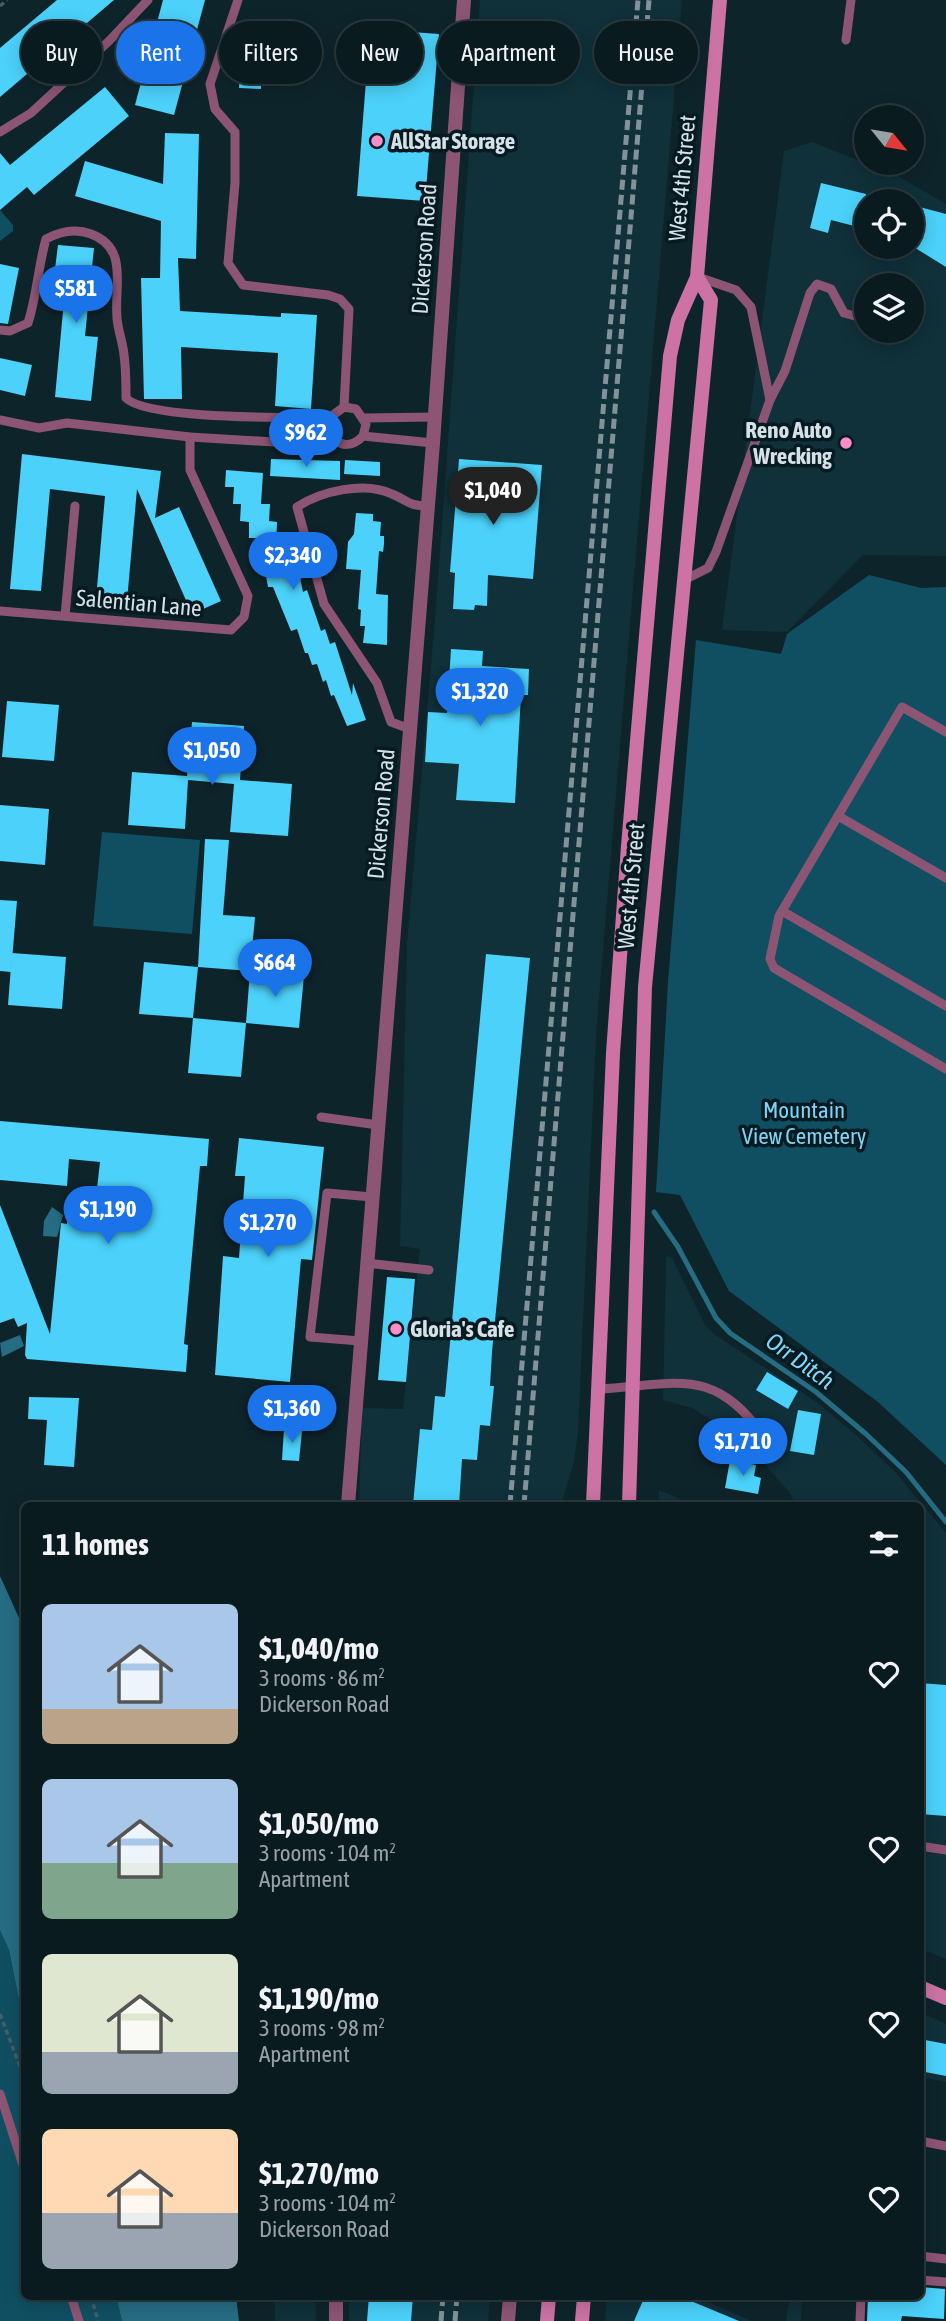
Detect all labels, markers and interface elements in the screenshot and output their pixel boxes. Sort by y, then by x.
chip: Buy [21,21,102,84]
chip: Rent [116,21,205,84]
chip: Filters [219,21,322,84]
chip: New [336,21,423,84]
chip: Apartment [437,21,580,84]
chip: House [594,21,698,84]
north arrow [854,105,924,175]
map controls [854,105,924,343]
street label: West 4th Street [664,114,700,242]
place label: AllStar Storage [390,128,515,154]
marker: AllStar Storage [369,133,385,149]
street label: Dickerson Road [406,183,442,315]
button: locate [854,189,924,259]
pin: $581 [35,266,117,325]
button: layers [854,273,924,343]
text: $581 [55,275,97,301]
pin: $962 [265,410,347,469]
place label: Reno Auto Wrecking [745,417,832,469]
text: $962 [285,419,327,445]
marker: Reno Auto Wrecking [838,435,854,451]
pin: $1,040 [436,468,550,527]
text: $1,040 [465,477,522,503]
pin: $2,340 [236,532,350,592]
text: $2,340 [265,542,322,568]
street label: Salentian Lane [75,585,203,621]
pin: $1,320 [423,668,537,728]
text: $1,320 [452,678,509,704]
pin: $1,050 [155,728,269,787]
text: $1,050 [184,737,241,763]
street label: Dickerson Road [362,748,400,880]
street label: West 4th Street [613,822,649,950]
pin: $664 [234,940,316,999]
text: $664 [254,949,296,975]
park label: Mountain View Cemetery [742,1097,866,1149]
pin: $1,190 [51,1186,165,1246]
text: $1,190 [80,1196,137,1222]
pin: $1,270 [211,1200,325,1259]
text: $1,270 [240,1209,297,1235]
place label: Gloria's Cafe [410,1316,515,1342]
marker: Gloria's Cafe [388,1321,404,1337]
water label: Orr Ditch [761,1327,840,1395]
pin: $1,360 [235,1386,349,1445]
text: $1,360 [264,1395,321,1421]
pin: $1,710 [686,1418,800,1478]
text: $1,710 [715,1428,772,1454]
icon: filters [865,1525,903,1563]
text: 11 homes [42,1527,149,1561]
text: $1,040/mo [259,1631,379,1665]
icon: home [98,1632,182,1716]
icon: heart [865,1655,903,1693]
text: 3 rooms · 86 m² [259,1665,385,1691]
text: Dickerson Road [259,1691,390,1717]
text: $1,050/mo [259,1806,379,1840]
icon: home [98,1807,182,1891]
icon: heart [865,1830,903,1868]
text: 3 rooms · 104 m² [259,1840,396,1866]
text: Apartment [259,1866,350,1892]
text: $1,190/mo [259,1981,379,2015]
icon: home [98,1982,182,2066]
icon: heart [865,2005,903,2043]
text: 3 rooms · 98 m² [259,2015,385,2041]
text: Apartment [259,2041,350,2067]
text: $1,270/mo [259,2156,379,2190]
icon: home [98,2157,182,2241]
icon: heart [865,2180,903,2218]
text: 3 rooms · 104 m² [259,2190,396,2216]
text: Dickerson Road [259,2216,390,2242]

